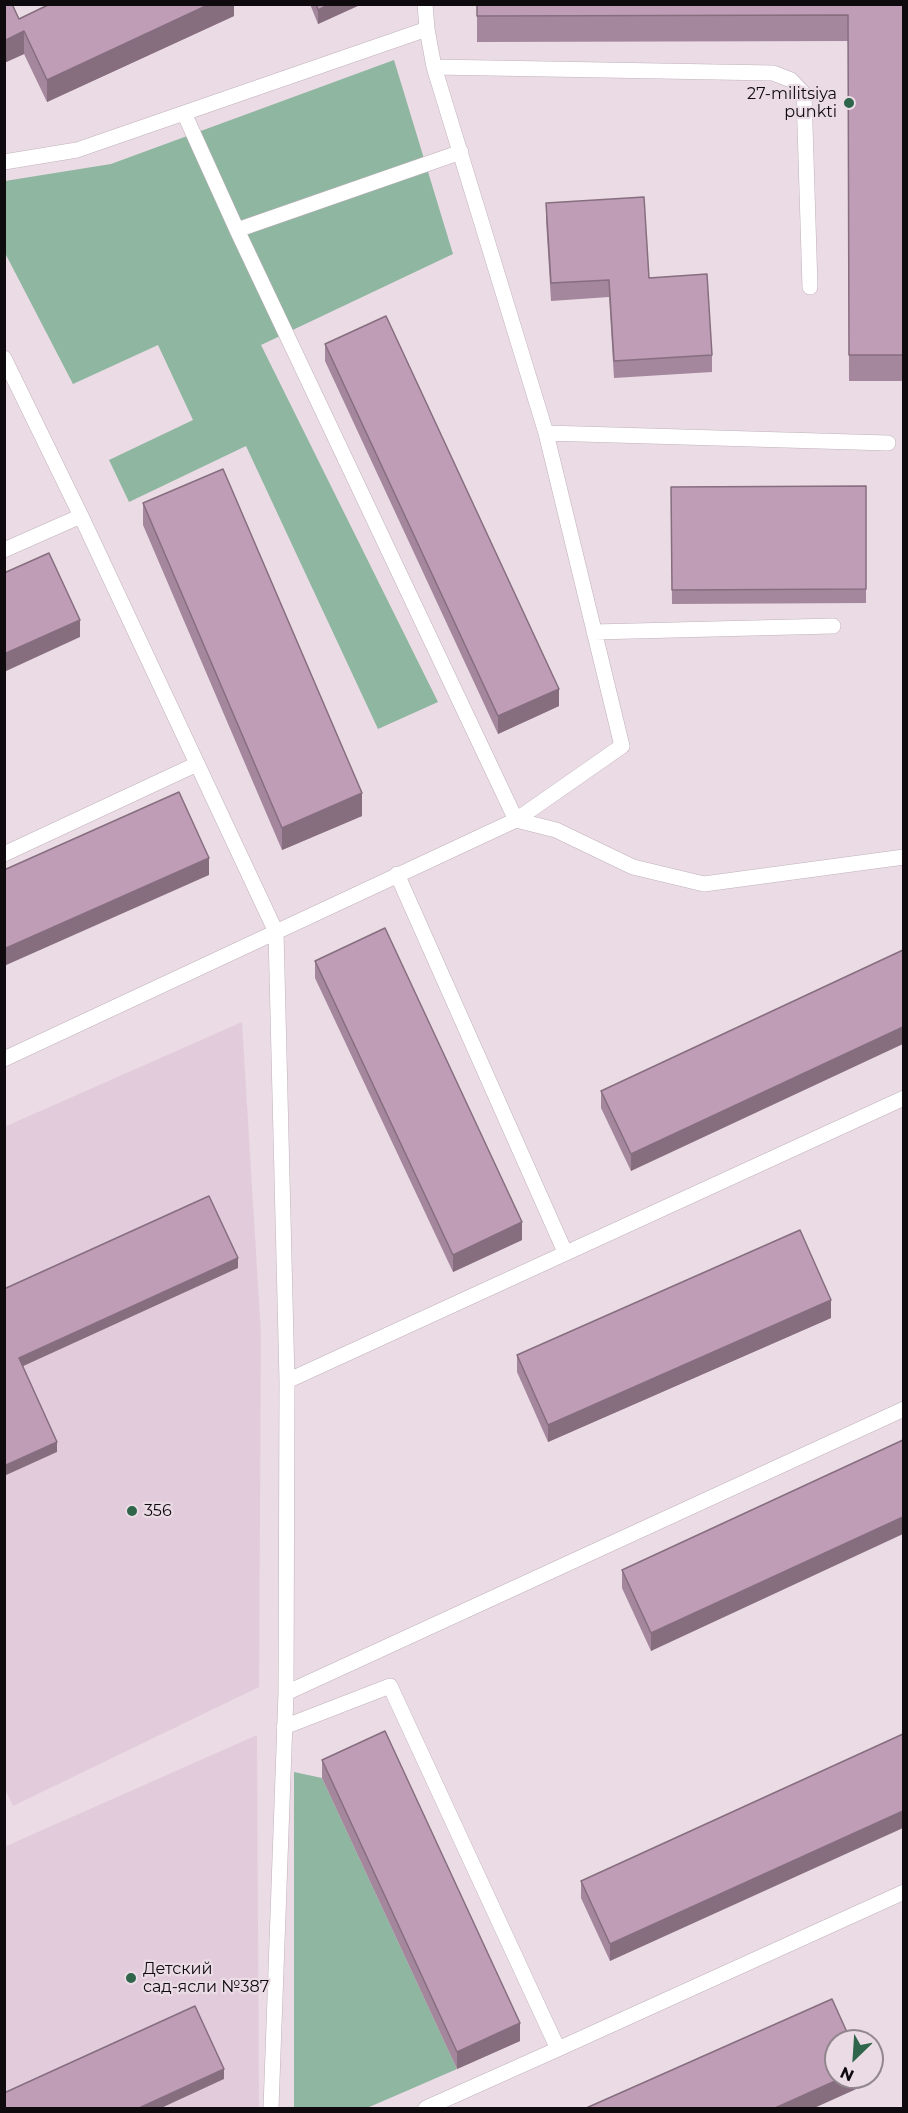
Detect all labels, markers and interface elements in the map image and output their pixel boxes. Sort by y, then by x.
place label: 27-militsiya punkti [747,84,837,122]
marker: 27-militsiya punkti [842,96,856,110]
place label: 356 [144,1501,172,1521]
marker: 356 [125,1504,139,1518]
place label: Детский сад-ясли №387 [143,1959,269,1997]
marker: Детский сад-ясли №387 [124,1971,138,1985]
north arrow [824,2029,884,2089]
text: N [837,2063,857,2085]

